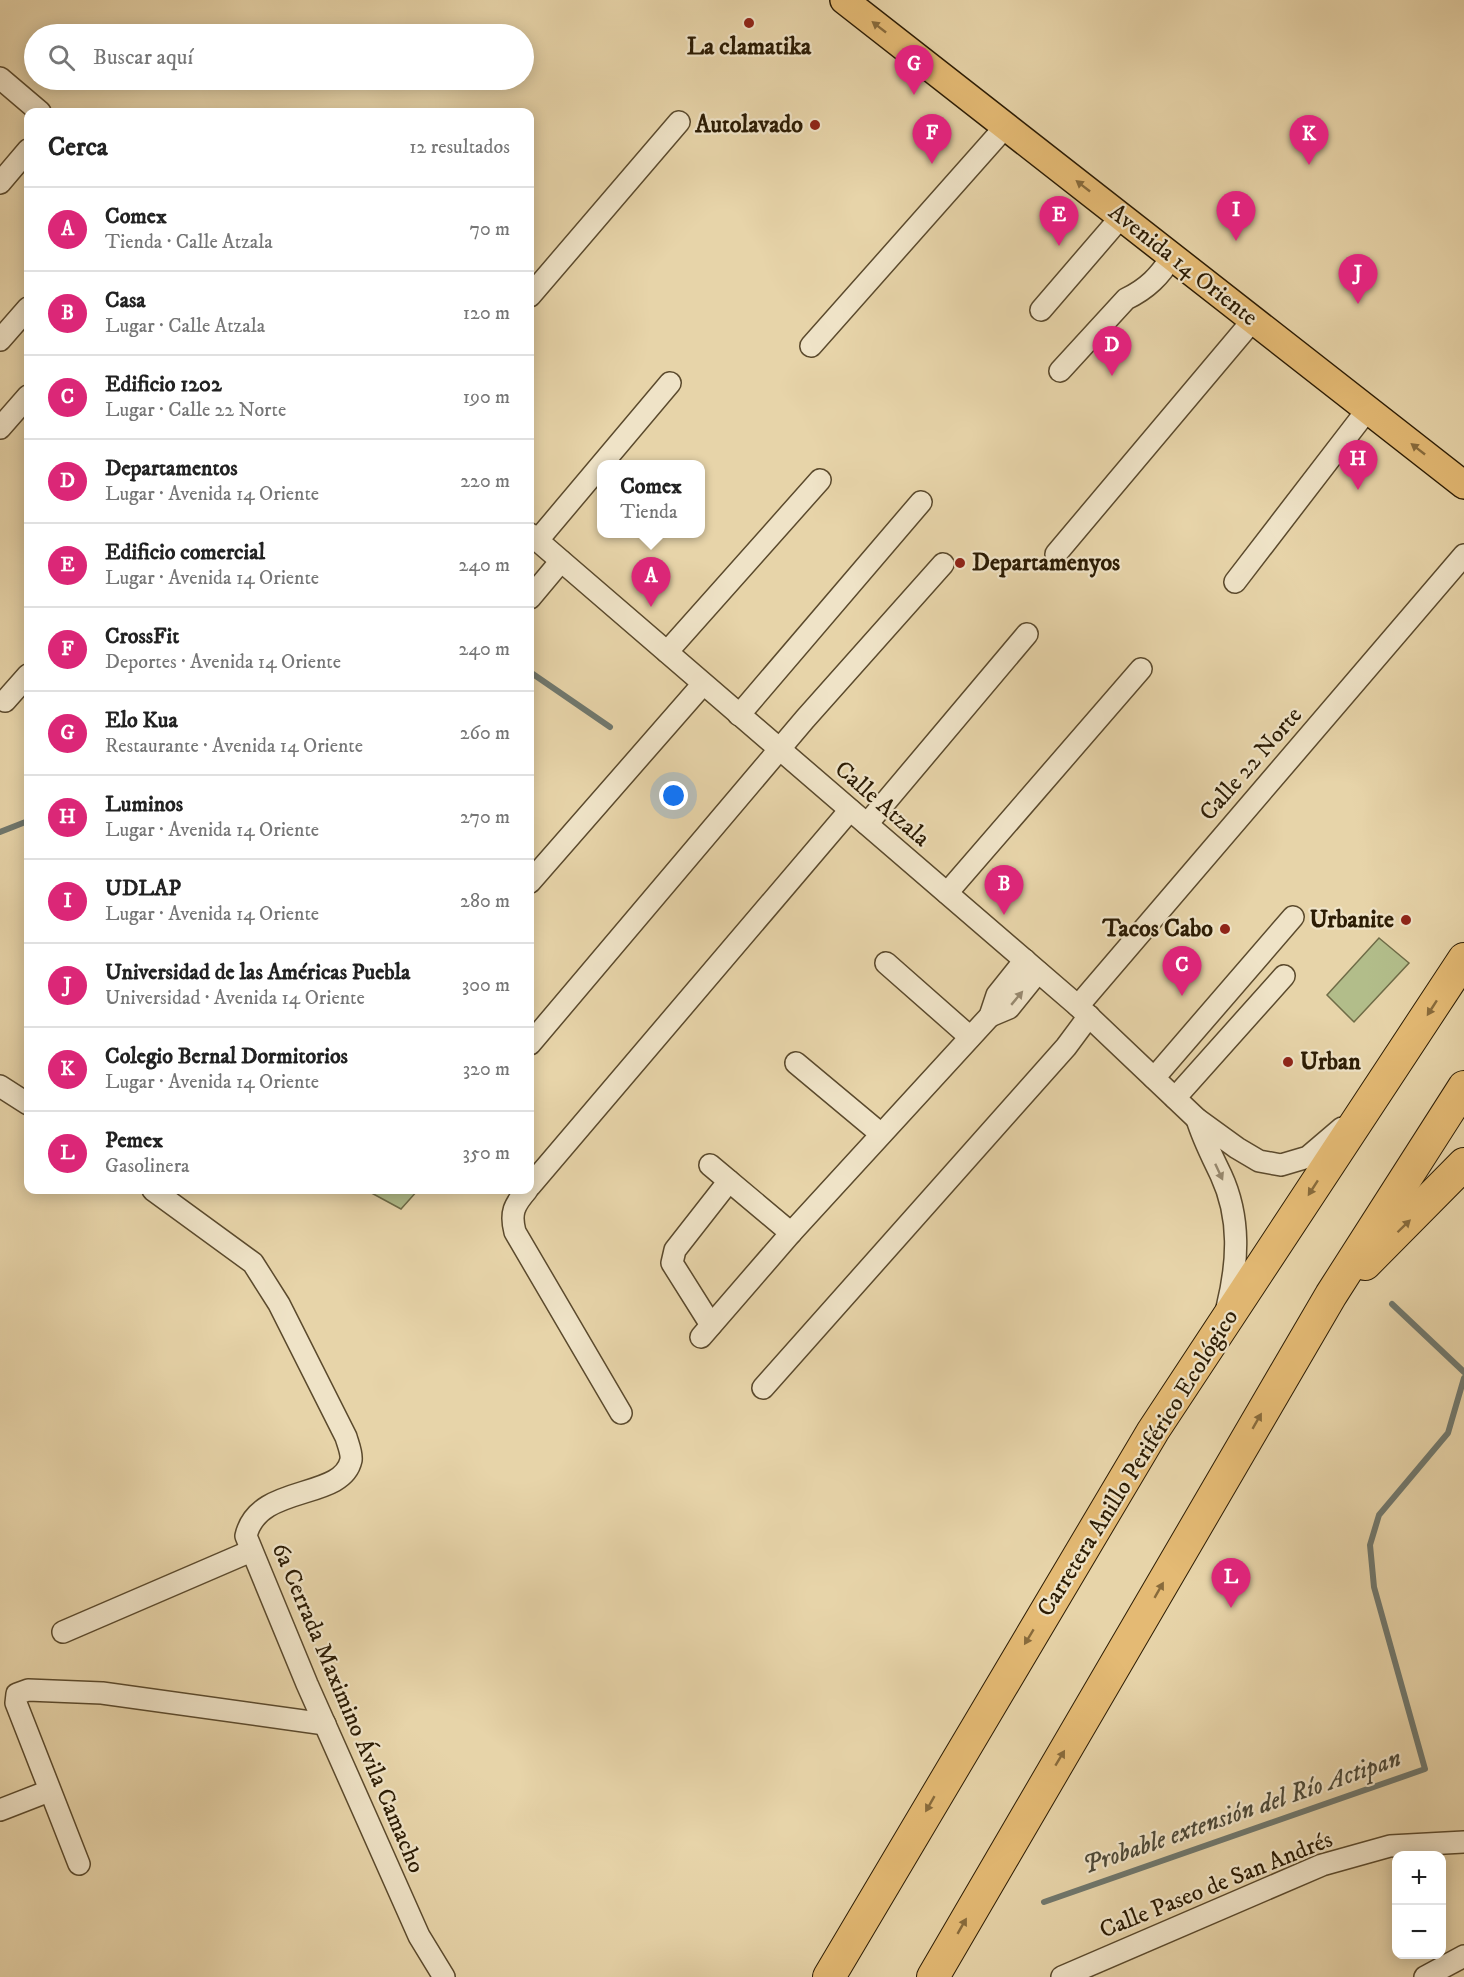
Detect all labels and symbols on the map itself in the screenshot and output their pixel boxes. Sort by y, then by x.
marker: La clamatika [742,16,756,30]
one-way arrow [872,22,887,34]
place label: La clamatika [687,32,812,62]
pin: G [894,46,934,95]
place label: Autolavado [694,110,803,140]
pin: F [912,114,952,164]
pin: K [1290,116,1328,165]
marker: Autolavado [808,118,822,132]
one-way arrow [1075,181,1090,193]
pin: I [1216,192,1256,241]
pin: E [1040,196,1078,246]
street label: Avenida 14 Oriente [1102,197,1264,333]
pin: J [1338,254,1378,304]
pin: D [1092,326,1132,376]
pin: H [1338,440,1378,490]
one-way arrow [1410,442,1426,455]
place label: Departamenyos [972,548,1120,578]
marker: Departamenyos [953,556,967,570]
pin: A [632,558,670,607]
street label: Calle 22 Norte [1193,701,1309,827]
street label: Calle Atzala [828,754,936,854]
your location [659,781,688,810]
pin: B [984,866,1024,915]
place label: Urbanite [1309,905,1394,935]
marker: Urbanite [1399,913,1413,927]
place label: Tacos Cabo [1102,914,1213,944]
marker: Tacos Cabo [1218,922,1232,936]
pin: C [1162,946,1202,996]
one-way arrow [1011,990,1024,1006]
one-way arrow [1426,999,1438,1015]
place label: Urban [1300,1047,1361,1077]
marker: Urban [1281,1055,1295,1069]
one-way arrow [1215,1164,1224,1181]
one-way arrow [1308,1180,1319,1196]
one-way arrow [1397,1220,1411,1234]
street label: Carretera Anillo Periférico Ecológico [1031,1304,1245,1622]
one-way arrow [1252,1413,1263,1429]
street label: 6a Cerrada Maximino Ávila Camacho [265,1538,432,1878]
pin: L [1212,1558,1250,1608]
one-way arrow [1154,1582,1165,1598]
one-way arrow [1024,1629,1035,1645]
water label: Probable extensión del Río Actipan [1078,1742,1406,1882]
one-way arrow [1054,1750,1065,1766]
one-way arrow [924,1796,935,1812]
street label: Calle Paseo de San Andrés [1095,1825,1337,1945]
one-way arrow [957,1917,967,1934]

